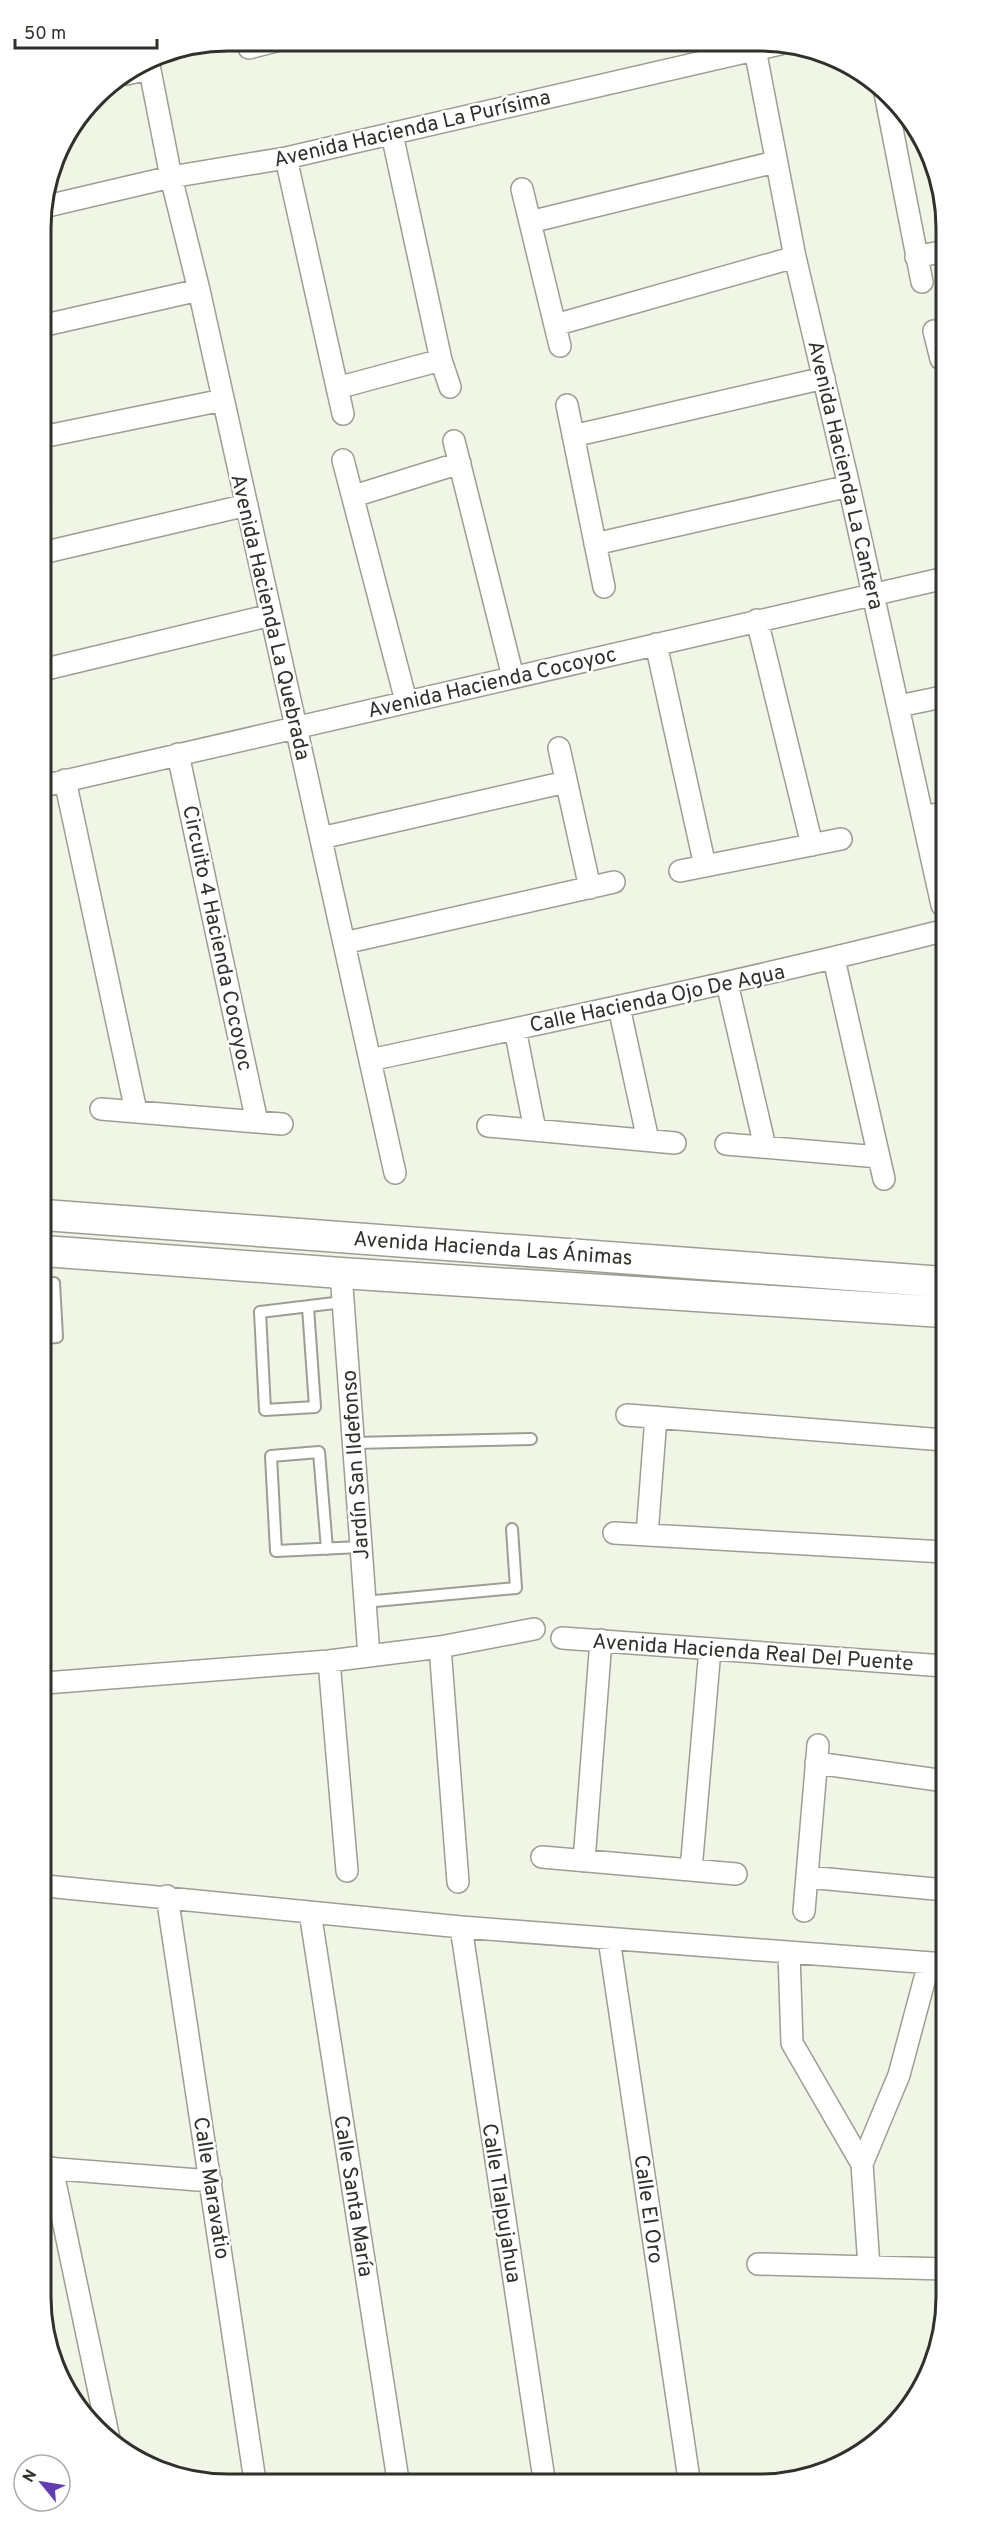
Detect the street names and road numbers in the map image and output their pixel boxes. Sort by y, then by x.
street label: Avenida Hacienda La Purísima [271,84,553,174]
street label: Avenida Hacienda La Cantera [800,338,889,612]
street label: Avenida Hacienda La Quebrada [223,472,316,763]
street label: Avenida Hacienda Cocoyoc [365,642,619,725]
street label: Circuito 4 Hacienda Cocoyoc [175,803,258,1073]
street label: Calle Hacienda Ojo De Agua [527,959,787,1040]
street label: Avenida Hacienda Las Ánimas [352,1225,634,1273]
street label: Jardín San Ildefonso [336,1369,377,1561]
street label: Avenida Hacienda Real Del Puente [592,1629,914,1678]
street label: Calle Santa María [326,2114,379,2279]
street label: Calle Maravatio [186,2115,235,2261]
street label: Calle Tlalpujahua [475,2122,526,2285]
street label: Calle El Oro [627,2153,669,2265]

